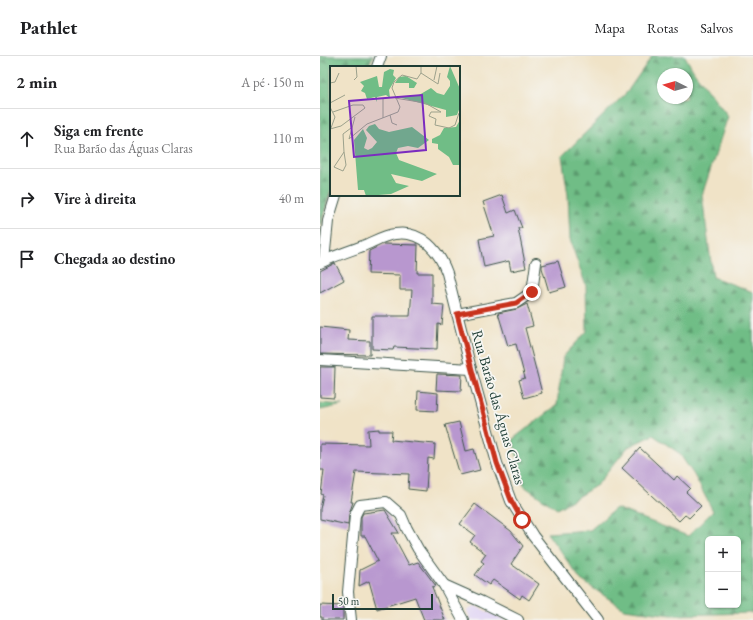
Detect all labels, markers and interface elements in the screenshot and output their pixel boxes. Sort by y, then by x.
text: Pathlet [20,15,77,40]
text: Mapa [594,19,625,37]
text: Rotas [647,19,678,37]
text: Salvos [700,19,733,37]
inset map [330,66,460,196]
north arrow [657,68,693,104]
text: 2 min [16,71,57,93]
text: A pé · 150 m [241,74,304,91]
text: Siga em frente [54,121,143,140]
icon: ahead [16,128,38,150]
text: 110 m [273,130,304,147]
text: Rua Barão das Águas Claras [54,140,193,157]
icon: right [16,188,38,210]
text: Vire à direita [54,189,136,208]
text: 40 m [279,190,304,207]
icon: arrive [16,248,38,270]
text: Chegada ao destino [54,249,175,268]
route end [523,283,541,301]
street label: Rua Barão das Águas Claras [468,328,530,487]
route start [513,511,531,529]
map controls [705,536,741,608]
button: + [705,536,741,572]
button: − [705,572,741,608]
scale bar [332,592,433,611]
text: 50 m [338,594,359,608]

